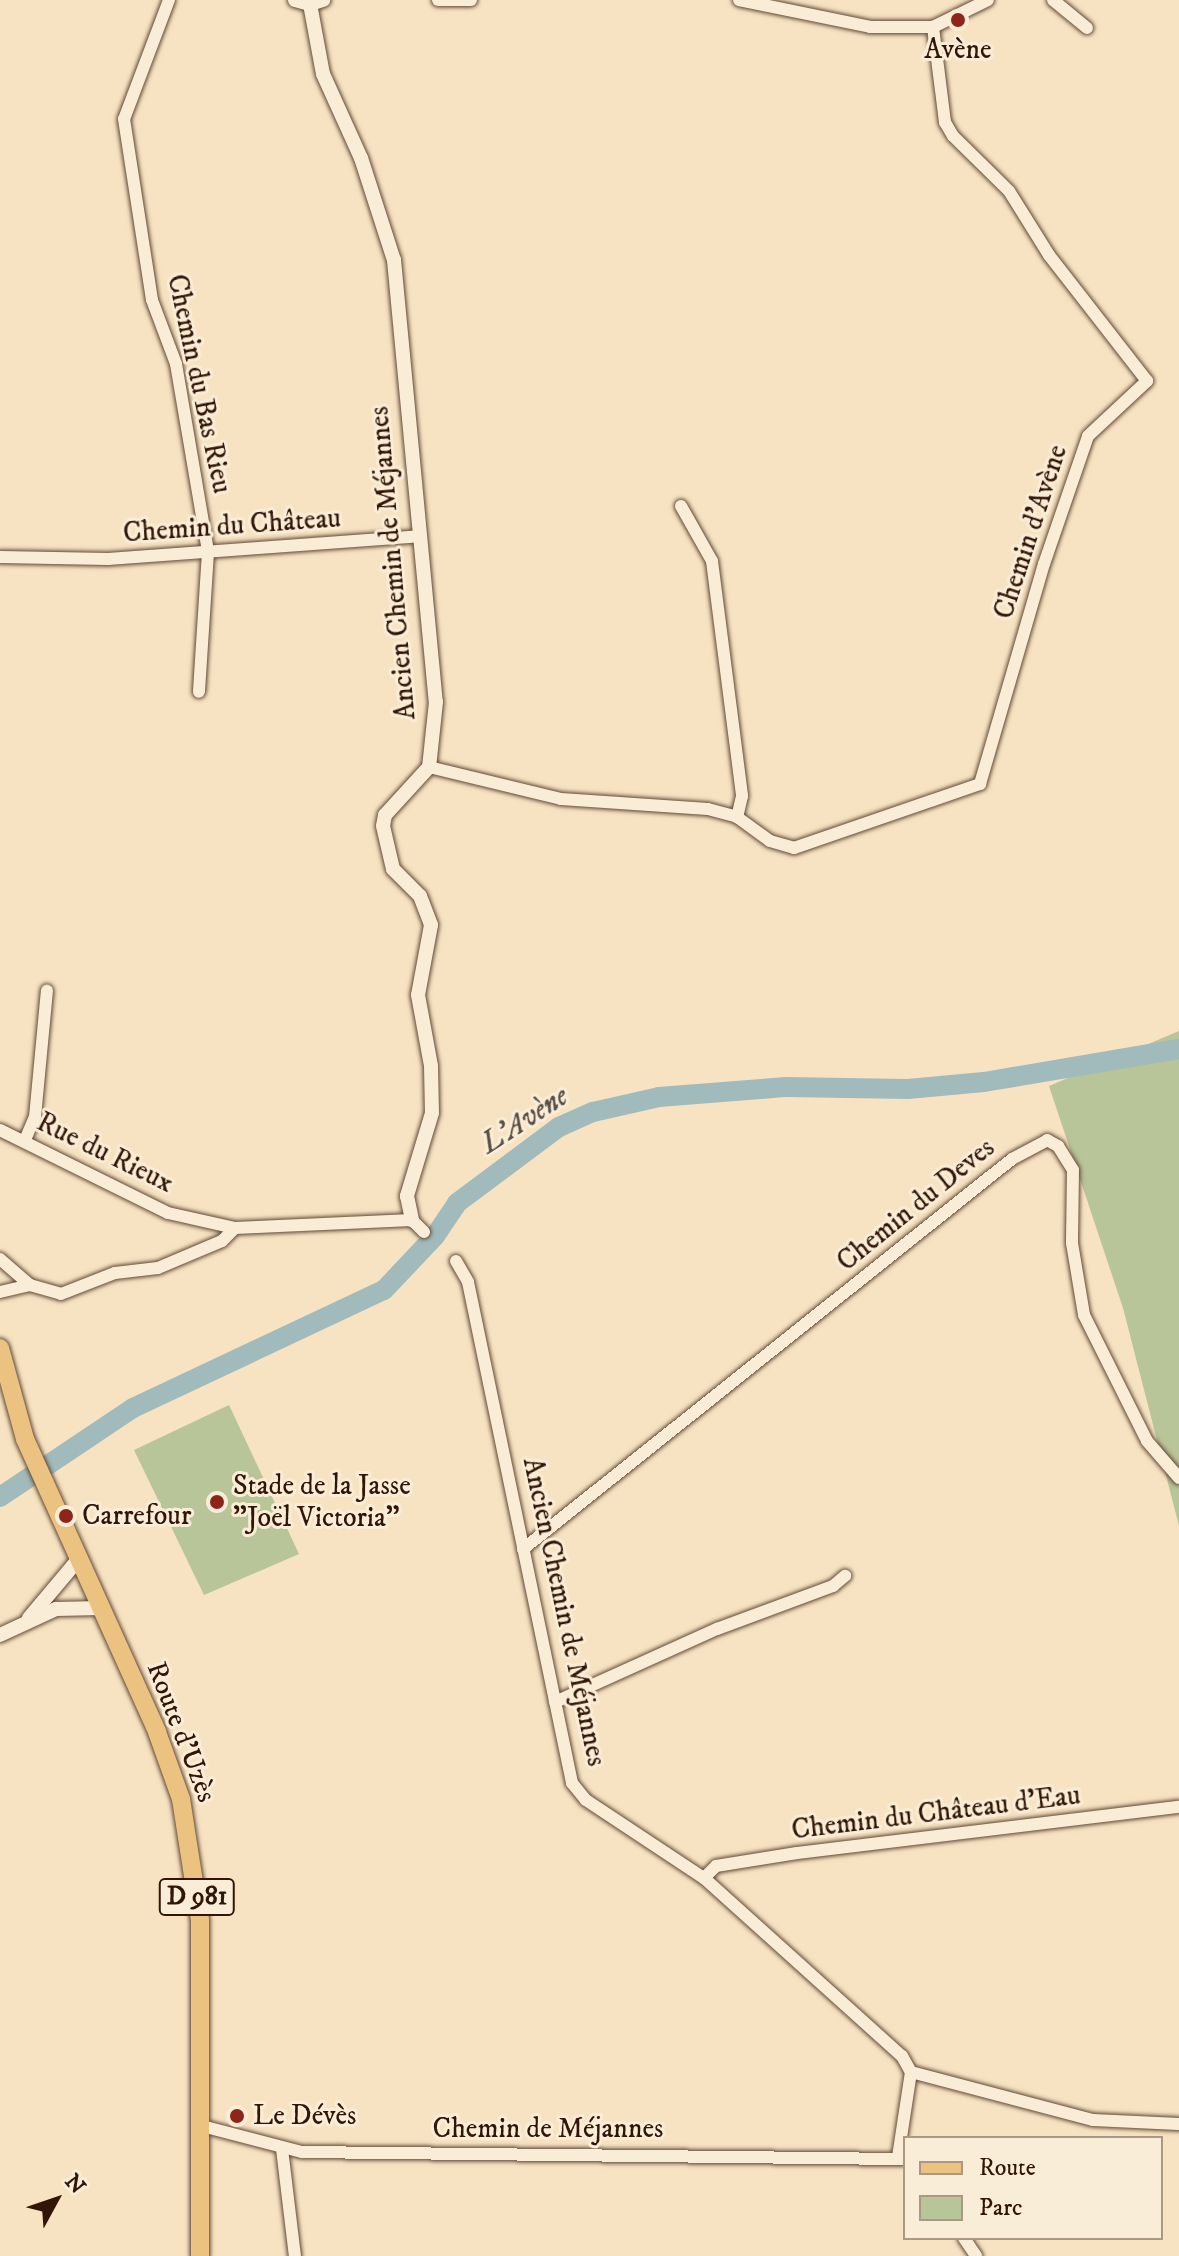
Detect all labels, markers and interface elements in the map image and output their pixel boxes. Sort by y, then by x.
marker: Avène [949,11,967,29]
place label: Avène [924,33,992,67]
street label: Chemin du Bas Rieu [159,271,239,497]
street label: Ancien Chemin de Méjannes [363,405,423,721]
street label: Chemin d'Avène [987,441,1075,623]
street label: Chemin du Château [122,502,342,550]
water label: L'Avène [474,1079,576,1163]
street label: Rue du Rieux [31,1105,179,1201]
street label: Chemin du Deves [830,1131,1002,1279]
street label: Ancien Chemin de Méjannes [515,1455,613,1769]
place label: Stade de la Jasse "Joël Victoria" [233,1469,411,1535]
marker: Stade de la Jasse "Joël Victoria" [208,1493,226,1511]
place label: Carrefour [82,1499,191,1533]
marker: Carrefour [57,1507,75,1525]
street label: Route d'Uzès [139,1657,223,1807]
street label: Chemin du Château d'Eau [790,1779,1082,1847]
road number: D 981 [157,1875,237,1919]
place label: Le Dévès [253,2099,356,2133]
marker: Le Dévès [228,2107,246,2125]
street label: Chemin de Méjannes [433,2112,663,2146]
legend [903,2136,1163,2240]
text: Route [979,2153,1036,2183]
north arrow [16,2160,96,2240]
text: N [59,2169,91,2200]
text: Parc [979,2193,1022,2223]

